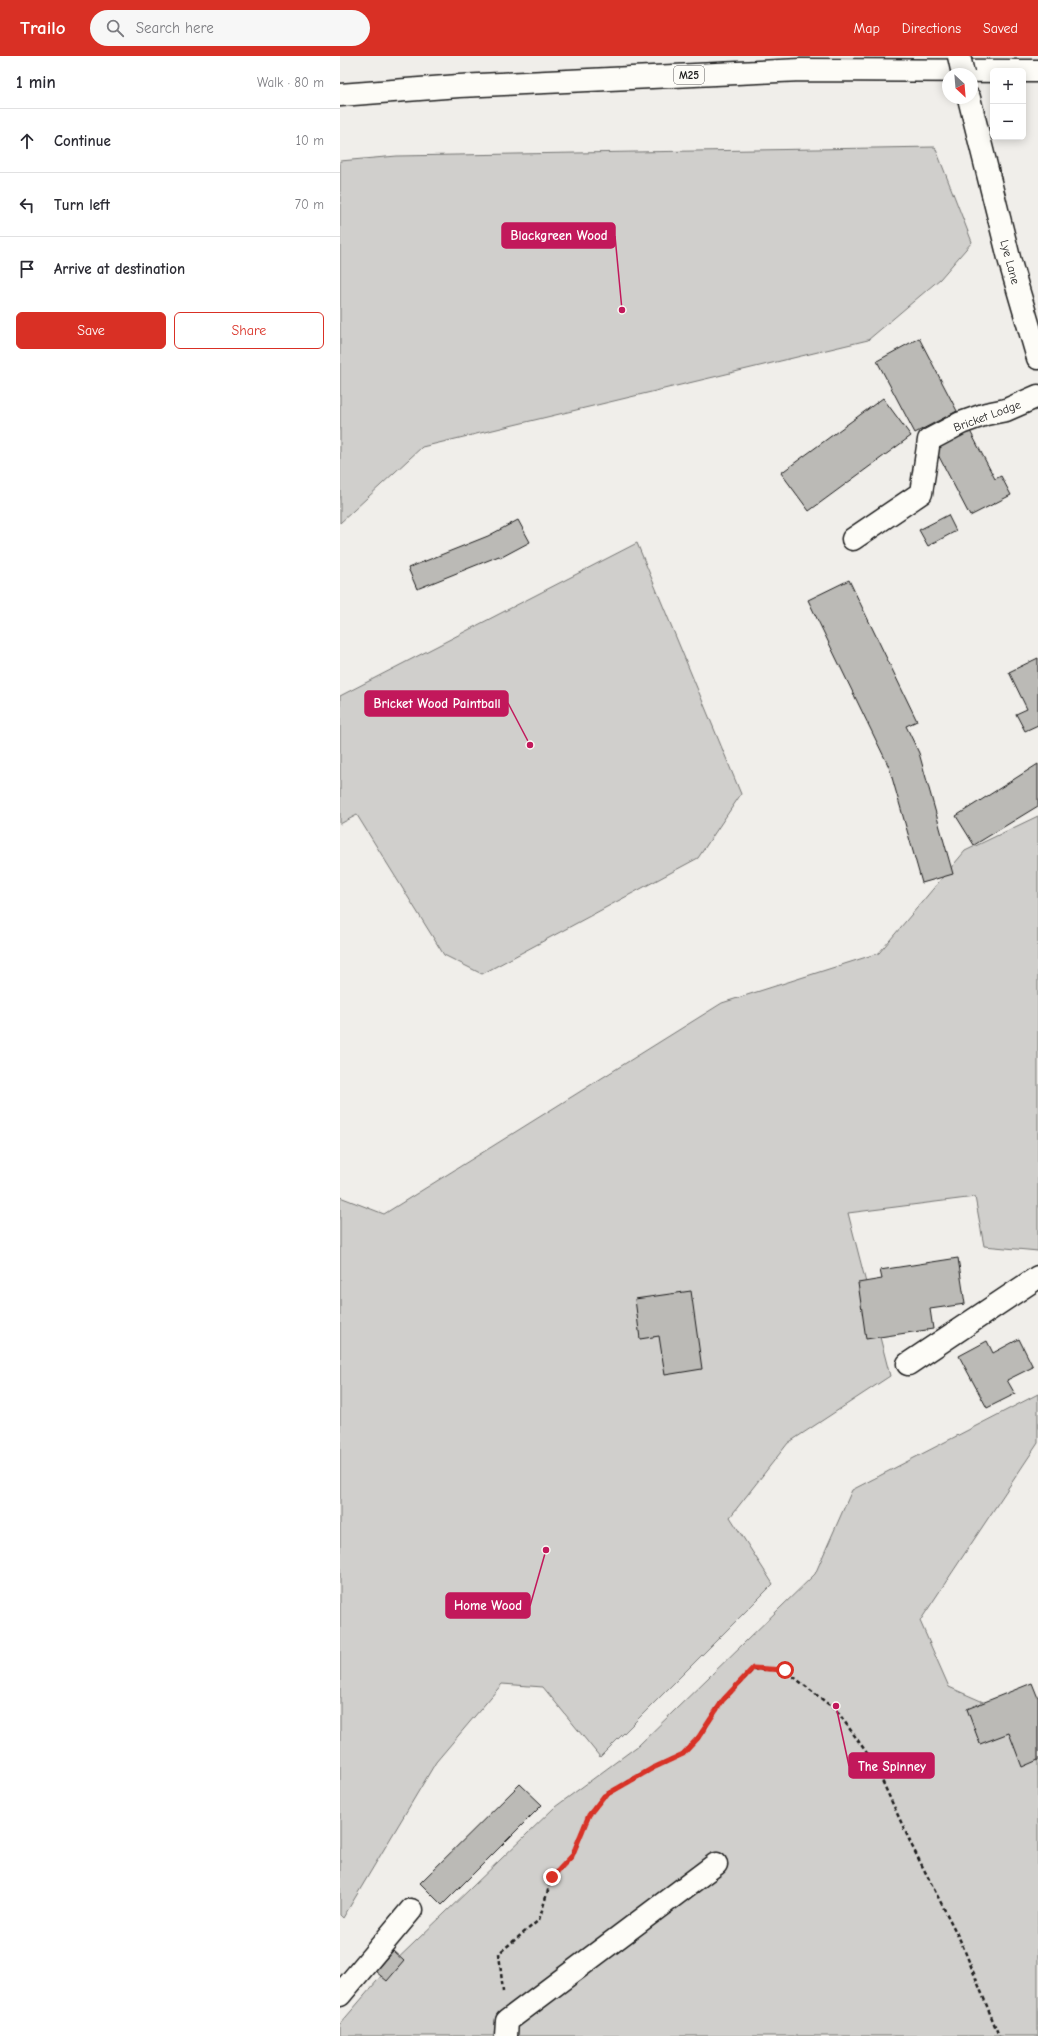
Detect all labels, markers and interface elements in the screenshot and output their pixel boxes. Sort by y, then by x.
search box [90,10,370,46]
text: Trailo [20,17,66,39]
icon: search [104,17,126,39]
text: Search here [136,19,214,37]
text: Map [853,20,880,37]
text: Directions [902,20,961,37]
text: Saved [983,20,1018,37]
road number: M25 [674,66,704,84]
north arrow [942,68,978,104]
map controls [990,68,1026,140]
button: + [990,68,1026,104]
text: 1 min [16,73,56,92]
text: Walk · 80 m [257,75,324,90]
button: − [990,104,1026,140]
icon: ahead [16,130,38,152]
text: Continue [54,132,111,150]
text: 10 m [296,133,324,148]
icon: left [16,194,38,216]
text: Turn left [54,196,110,214]
text: 70 m [295,197,324,212]
callout: Blackgreen Wood [502,223,615,248]
text: Blackgreen Wood [510,228,608,243]
street label: Lye Lane [997,238,1023,286]
icon: arrive [16,258,38,280]
text: Arrive at destination [54,260,185,278]
button: Save [16,312,166,349]
button: Share [174,312,324,349]
street label: Bricket Lodge [951,397,1023,435]
callout: Bricket Wood Paintball [365,691,508,716]
text: Bricket Wood Paintball [373,696,501,711]
callout: Home Wood [446,1593,530,1618]
text: Home Wood [454,1598,522,1613]
route start [776,1661,794,1679]
callout: The Spinney [849,1753,934,1778]
text: The Spinney [858,1759,926,1774]
route end [543,1868,561,1886]

